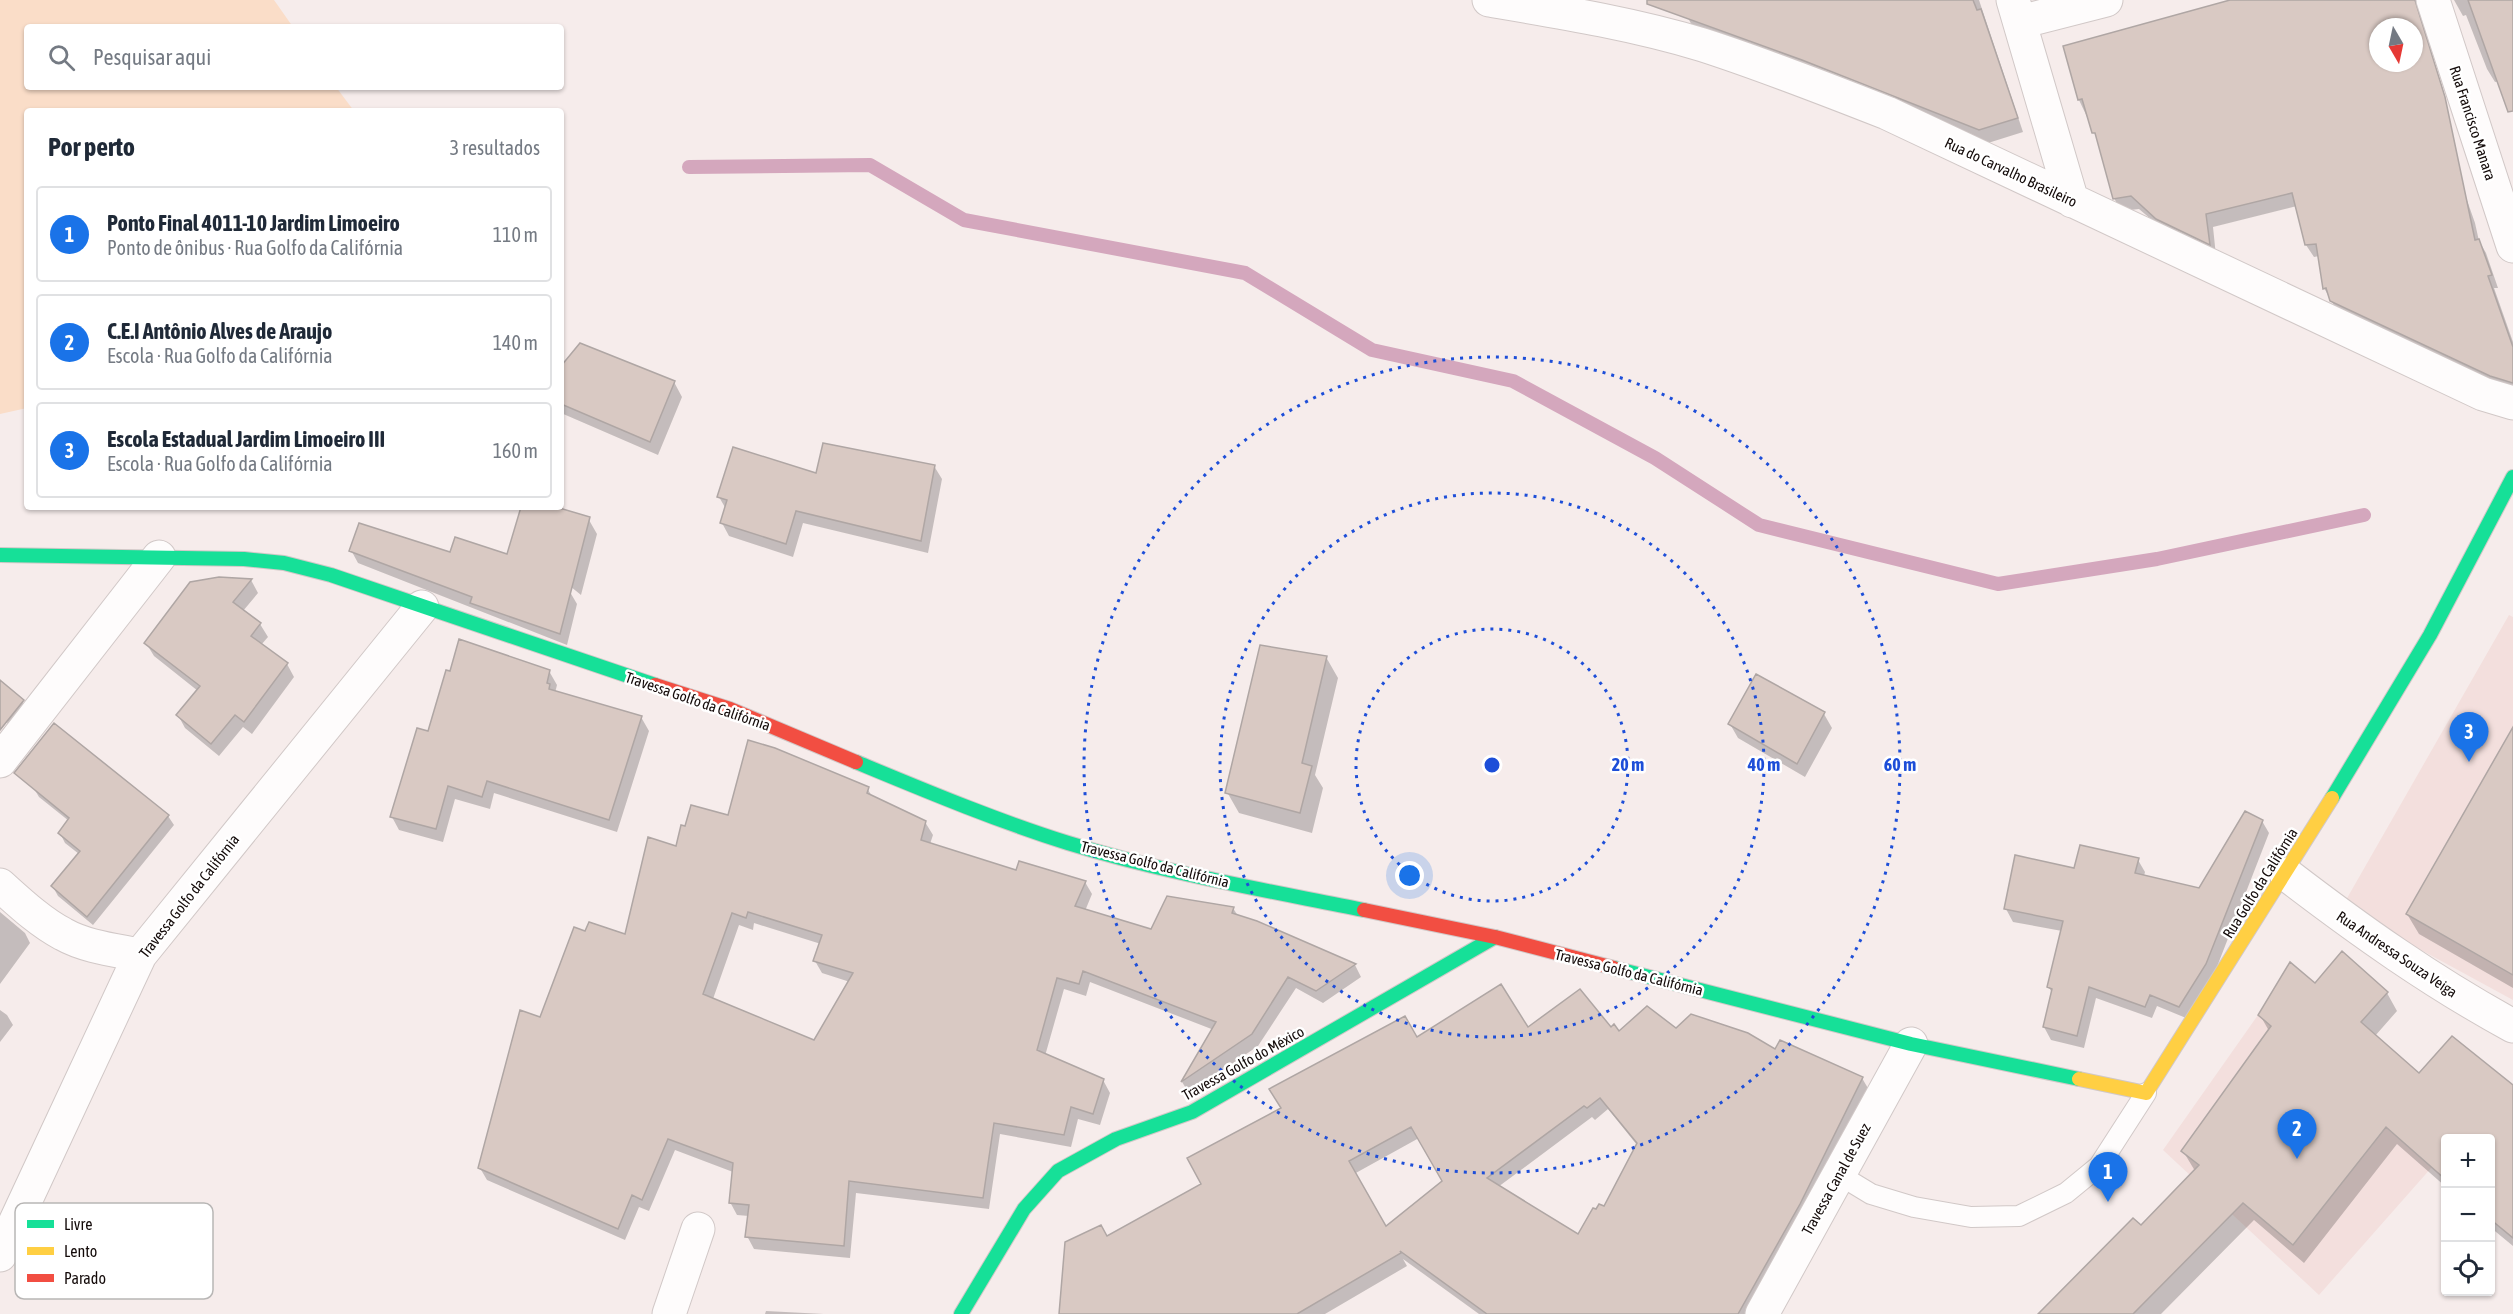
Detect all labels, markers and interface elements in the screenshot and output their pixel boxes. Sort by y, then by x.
north arrow [2369,18,2423,72]
search box [24,24,564,90]
icon: search [45,41,78,74]
text: Pesquisar aqui [93,44,211,70]
street label: Rua Francisco Manara [2446,64,2500,182]
text: Por perto [48,132,135,162]
street label: Rua do Carvalho Brasileiro [1942,134,2080,210]
text: 3 resultados [450,136,540,159]
text: Ponto Final 4011-10 Jardim Limoeiro [107,210,400,236]
text: 1 [65,223,74,246]
text: 110 m [493,223,538,246]
text: Ponto de ônibus · Rua Golfo da Califórnia [107,236,403,259]
text: C.E.I Antônio Alves de Araujo [107,318,332,344]
text: 2 [65,331,74,354]
text: 140 m [493,331,538,354]
text: Escola · Rua Golfo da Califórnia [107,344,333,367]
text: Escola Estadual Jardim Limoeiro III [107,426,385,452]
text: 3 [65,439,74,462]
text: 160 m [493,439,538,462]
text: Escola · Rua Golfo da Califórnia [107,452,333,475]
street label: Travessa Golfo da Califórnia [623,668,773,734]
pin: 3 [2450,712,2488,762]
text: 20 m [1612,754,1644,775]
text: 40 m [1747,754,1780,775]
text: 60 m [1884,754,1916,775]
centre of rings [1482,755,1502,775]
street label: Rua Golfo da Califórnia [2219,825,2301,941]
street label: Travessa Golfo da Califórnia [135,831,243,961]
street label: Travessa Golfo da Califórnia [1079,837,1231,891]
your location [1395,861,1424,890]
street label: Rua Andressa Souza Veiga [2334,907,2460,1001]
street label: Travessa Golfo da Califórnia [1553,945,1705,999]
street label: Travessa Golfo do México [1179,1022,1307,1104]
pin: 2 [2278,1110,2316,1159]
street label: Travessa Canal de Suez [1798,1120,1874,1238]
map controls [2441,1134,2495,1296]
button: + [2441,1134,2495,1188]
pin: 1 [2088,1152,2128,1202]
button: − [2441,1188,2495,1242]
legend [15,1203,213,1299]
text: Livre [64,1215,92,1233]
text: Lento [64,1242,97,1260]
button: locate [2441,1242,2495,1296]
text: Parado [64,1269,106,1287]

